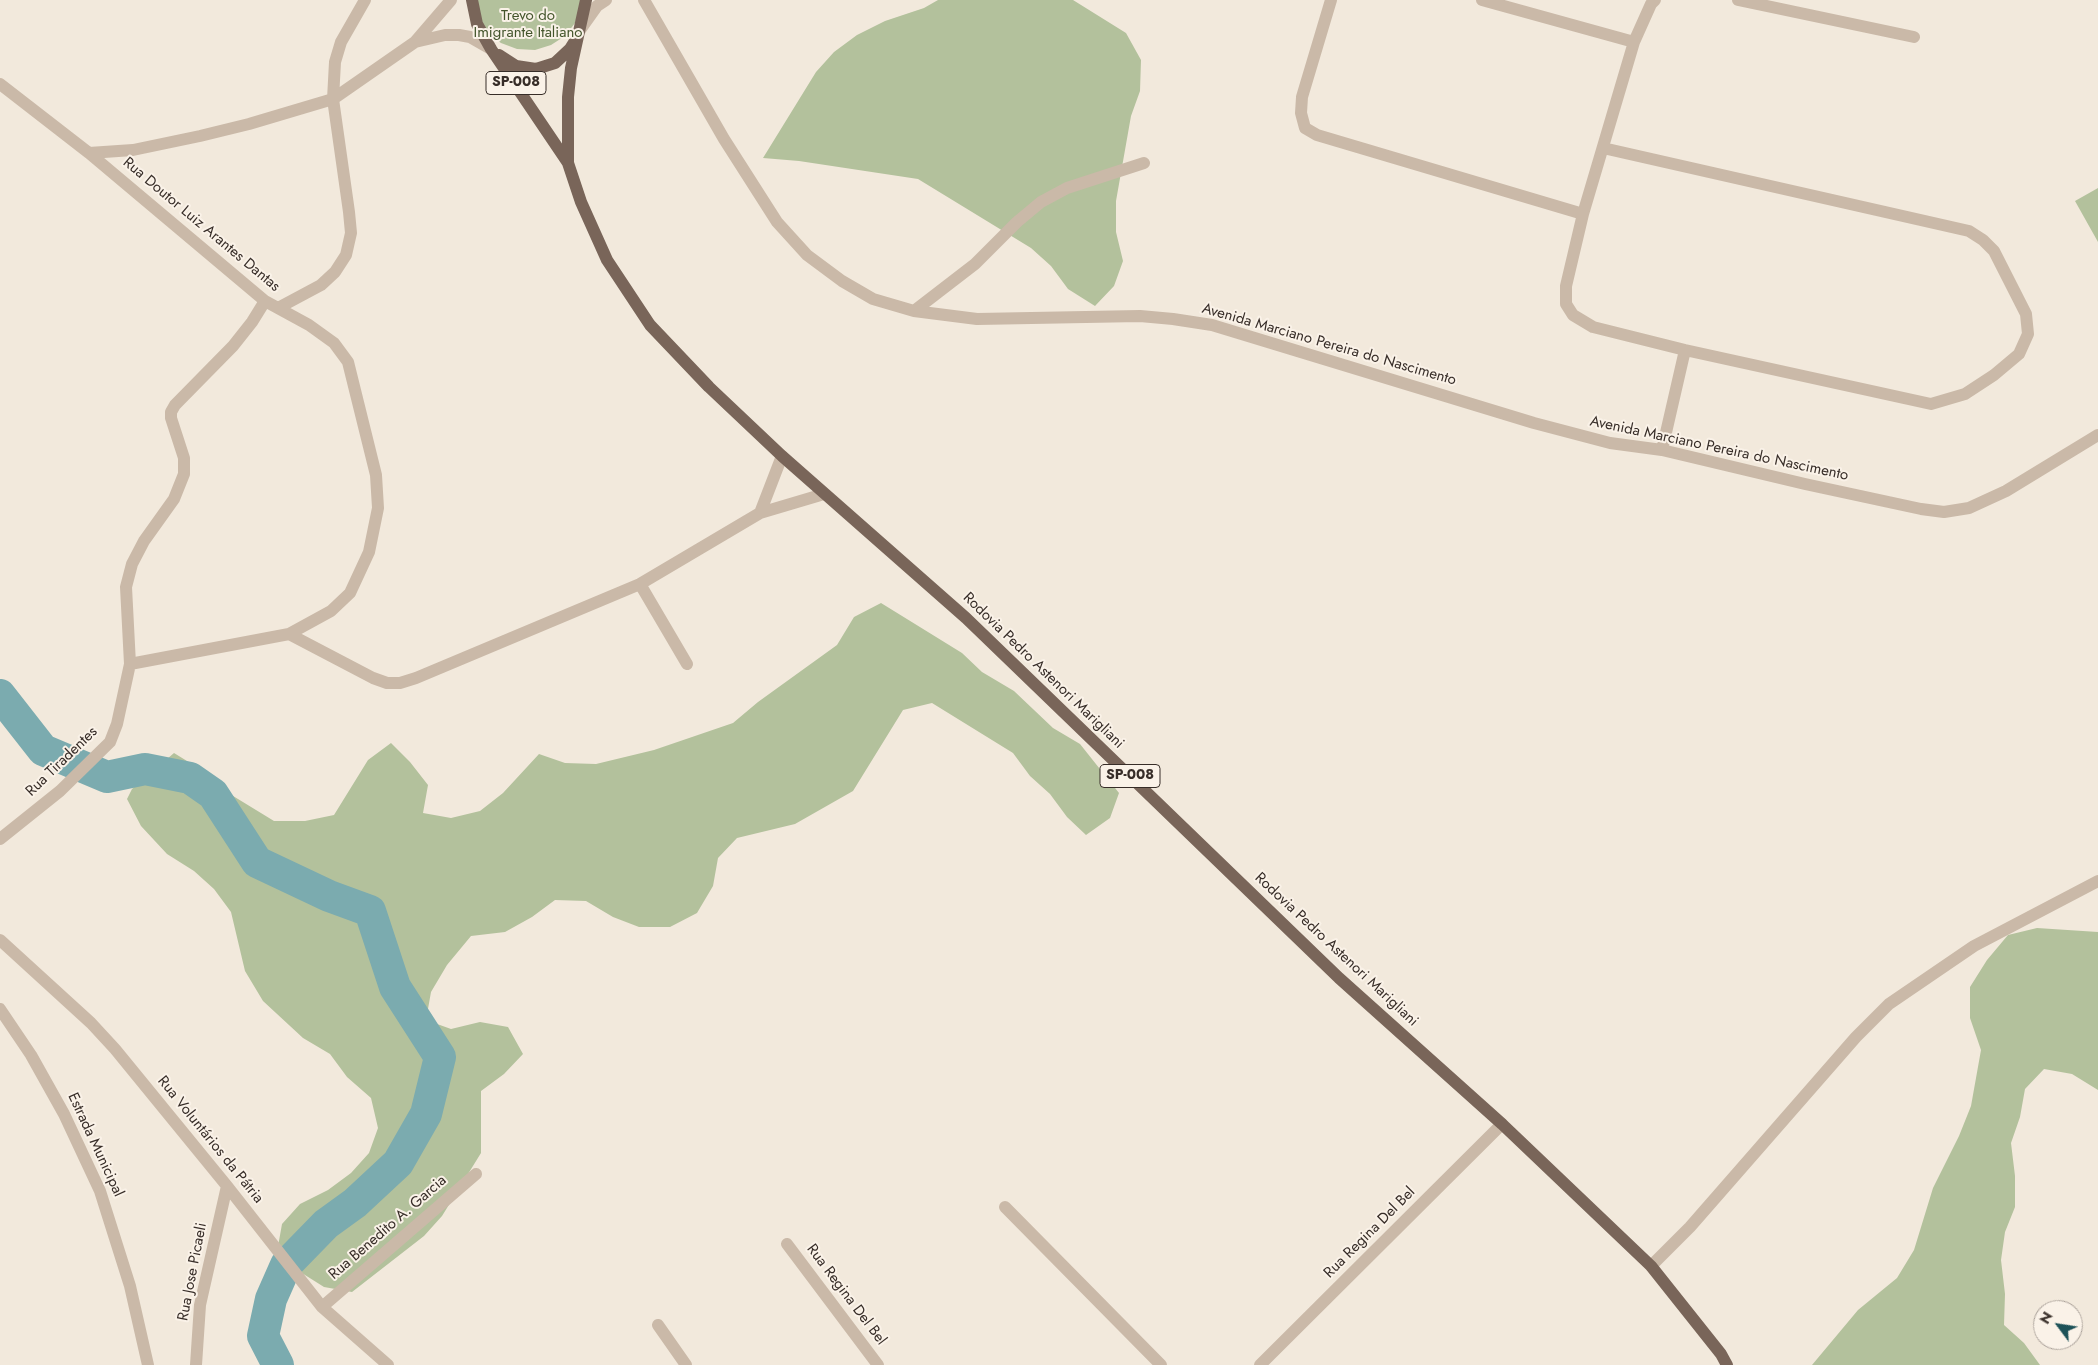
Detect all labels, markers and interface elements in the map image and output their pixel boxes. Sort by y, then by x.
park label: Trevo do Imigrante Italiano [473,7,583,42]
road number: SP-008 [486,72,546,95]
street label: Rua Doutor Luiz Arantes Dantas [119,154,283,296]
street label: Avenida Marciano Pereira do Nascimento [1200,300,1458,390]
street label: Avenida Marciano Pereira do Nascimento [1588,413,1850,485]
street label: Rodovia Pedro Astenori Marigliani [959,589,1127,753]
street label: Rua Tiradentes [22,723,102,801]
road number: SP-008 [1100,764,1160,788]
street label: Rodovia Pedro Astenori Marigliani [1250,869,1422,1031]
street label: Rua Voluntários da Pátria [153,1073,267,1207]
street label: Estrada Municipal [63,1090,127,1200]
street label: Rua Benedito A. Garcia [326,1172,450,1284]
street label: Rua Regina Del Bel [1321,1184,1419,1282]
street label: Rua Jose Picaeli [175,1221,211,1323]
street label: Rua Regina Del Bel [802,1241,890,1349]
north arrow [2033,1300,2083,1350]
text: N [2035,1308,2057,1328]

